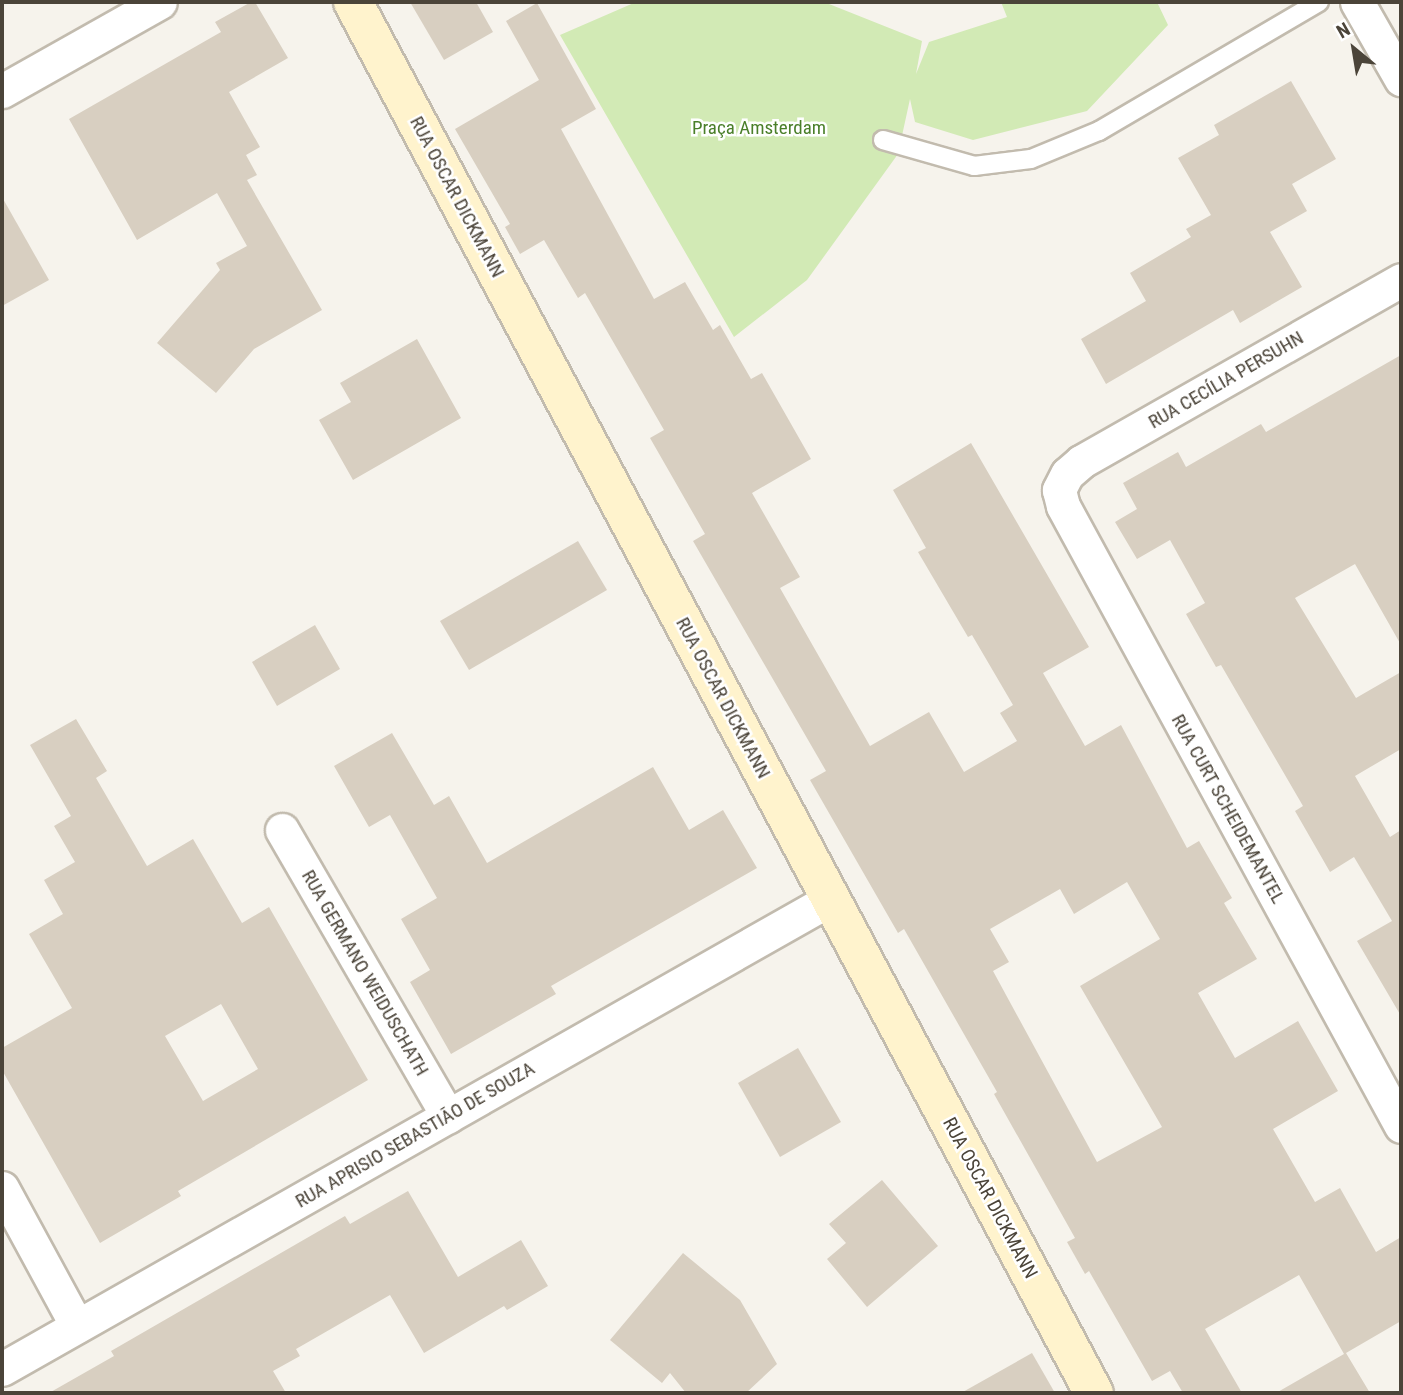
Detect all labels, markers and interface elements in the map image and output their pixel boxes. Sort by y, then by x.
north arrow [1319,14,1389,84]
text: N [1332,18,1354,43]
street label: RUA OSCAR DICKMANN [405,113,509,281]
park label: Praça Amsterdam [692,117,826,139]
street label: RUA CECÍLIA PERSUHN [1145,326,1307,434]
street label: RUA OSCAR DICKMANN [671,614,775,782]
street label: RUA CURT SCHEIDEMANTEL [1166,710,1290,908]
street label: RUA GERMANO WEIDUSCHATH [297,866,433,1080]
street label: RUA APRISIO SEBASTIÃO DE SOUZA [291,1057,539,1213]
street label: RUA OSCAR DICKMANN [938,1114,1042,1282]

